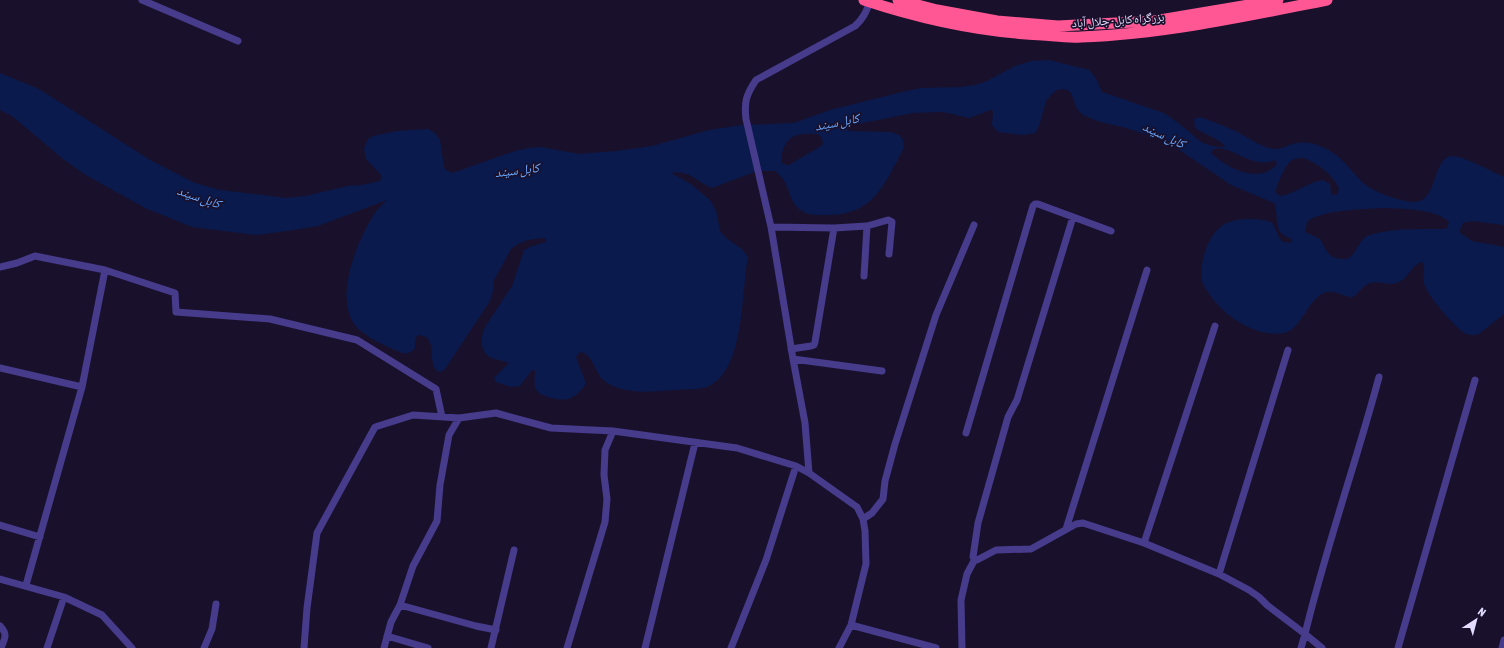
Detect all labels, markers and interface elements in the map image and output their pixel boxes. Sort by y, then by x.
street label: بزرگراه کابل- جلال آباد [1071,10,1165,31]
water label: کابل سيند [814,110,863,135]
water label: کابل سيند [1140,119,1190,153]
water label: کابل سيند [494,160,543,181]
water label: کابل سيند [175,183,225,213]
north arrow [1456,600,1496,640]
text: N [1476,605,1488,619]

